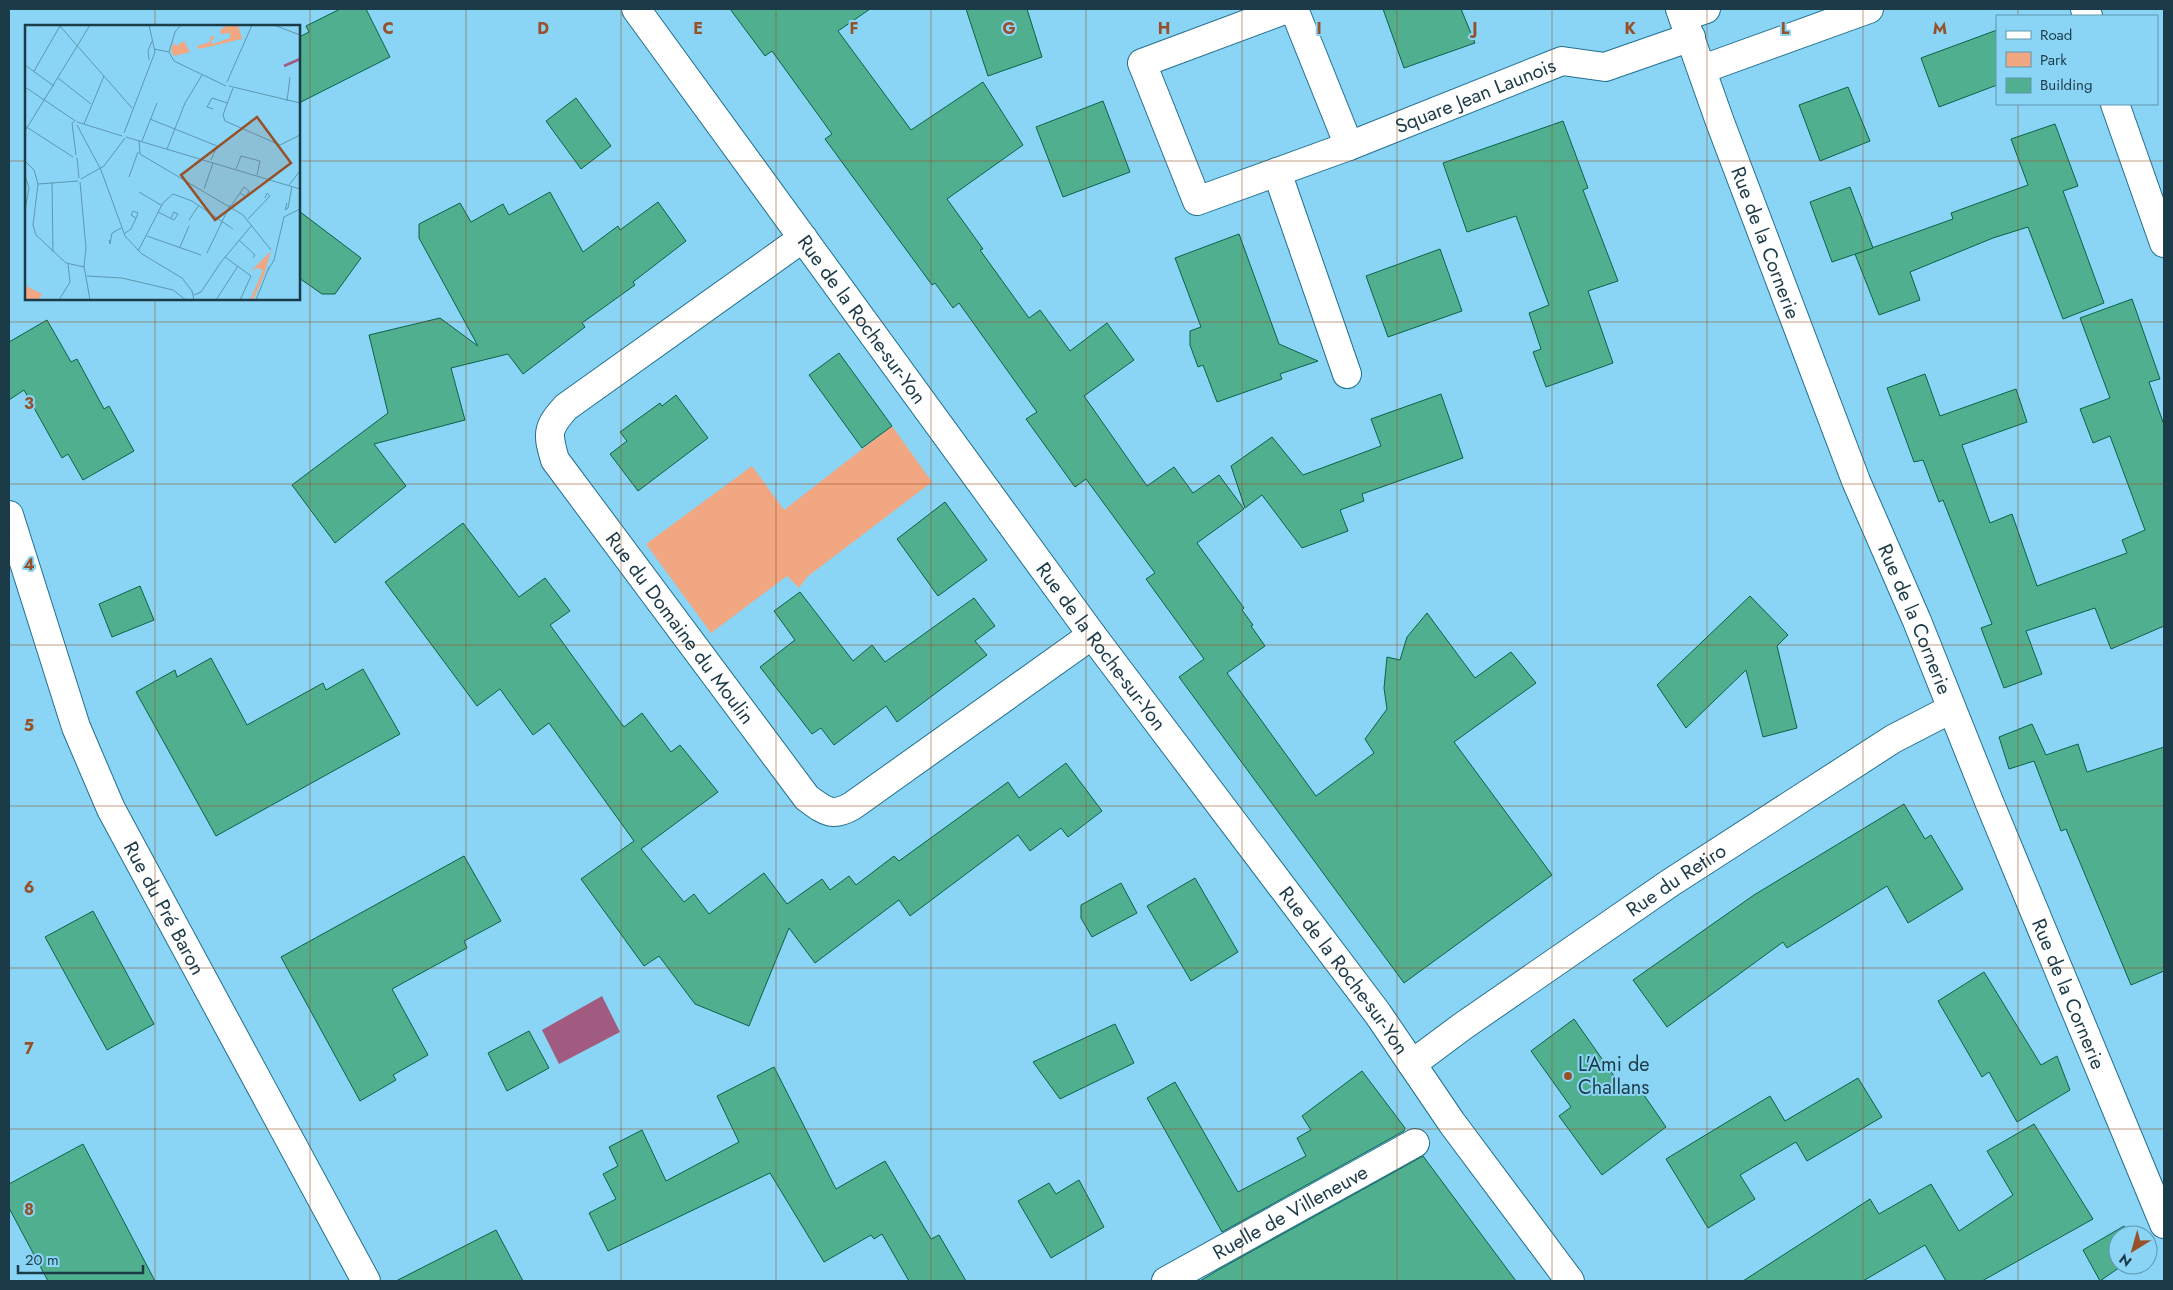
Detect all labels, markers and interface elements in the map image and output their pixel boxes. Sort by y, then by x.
legend [1996,15,2158,105]
text: C [382,17,394,40]
text: D [537,17,549,40]
text: E [693,17,703,40]
text: F [850,17,858,40]
text: G [1002,17,1016,40]
text: H [1158,17,1170,40]
text: I [1316,17,1322,40]
text: J [1469,17,1478,40]
text: K [1624,17,1636,40]
text: L [1781,17,1790,40]
text: M [1933,17,1947,40]
text: Road [2040,24,2072,46]
inset map [25,25,300,300]
text: Park [2040,49,2067,71]
street label: Square Jean Launois [1391,51,1560,141]
text: Building [2040,74,2092,96]
street label: Rue de la Cornerie [1723,163,1807,323]
street label: Rue de la Roche-sur-Yon [790,229,933,410]
text: 3 [24,392,34,415]
street label: Rue du Domaine du Moulin [598,526,761,730]
street label: Rue de la Cornerie [1870,539,1959,699]
text: 4 [23,553,35,576]
street label: Rue de la Roche-sur-Yon [1029,556,1173,737]
text: 5 [24,714,34,737]
street label: Rue du Pré Baron [116,836,212,980]
street label: Rue du Retiro [1620,836,1732,924]
text: 6 [24,876,34,899]
street label: Rue de la Roche-sur-Yon [1272,880,1416,1061]
street label: Rue de la Cornerie [2024,914,2112,1074]
text: 7 [24,1037,34,1060]
place label: L'Ami de Challans [1578,1050,1650,1102]
marker: L'Ami de Challans [1562,1070,1574,1082]
street label: Ruelle de Villeneuve [1208,1158,1373,1267]
text: 8 [24,1198,34,1221]
north arrow [2108,1225,2158,1275]
scale bar [18,1242,142,1274]
text: 20 m [25,1249,59,1271]
text: N [2115,1249,2136,1272]

